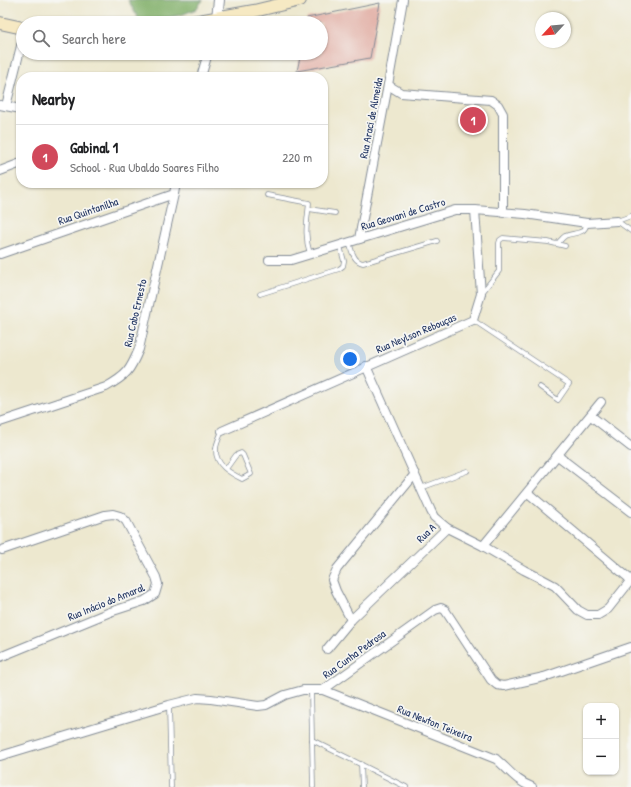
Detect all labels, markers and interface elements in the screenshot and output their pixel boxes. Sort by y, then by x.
north arrow [535,12,571,48]
search box [16,16,328,60]
icon: search [30,27,52,49]
text: Search here [62,28,126,49]
street label: Rua Araci de Almeida [356,76,386,160]
text: Nearby [32,87,75,110]
pin: 1 [460,105,486,135]
text: Gabinal 1 [70,137,118,158]
text: 1 [43,148,47,166]
text: 220 m [282,148,312,166]
text: School · Rua Ubaldo Soares Filho [70,158,219,176]
street label: Rua Quintanilha [56,194,121,228]
street label: Rua Geovani de Castro [359,194,447,233]
street label: Rua Cabo Ernesto [120,277,150,348]
street label: Rua Neylson Rebouças [374,310,458,356]
your location [340,349,360,369]
street label: Rua A [413,520,439,546]
street label: Rua Inácio do Amaral [66,580,147,624]
street label: Rua Cunha Pedrosa [320,626,389,681]
street label: Rua Newton Teixeira [395,702,475,745]
map controls [583,703,619,775]
button: + [583,703,619,739]
button: − [583,739,619,775]

